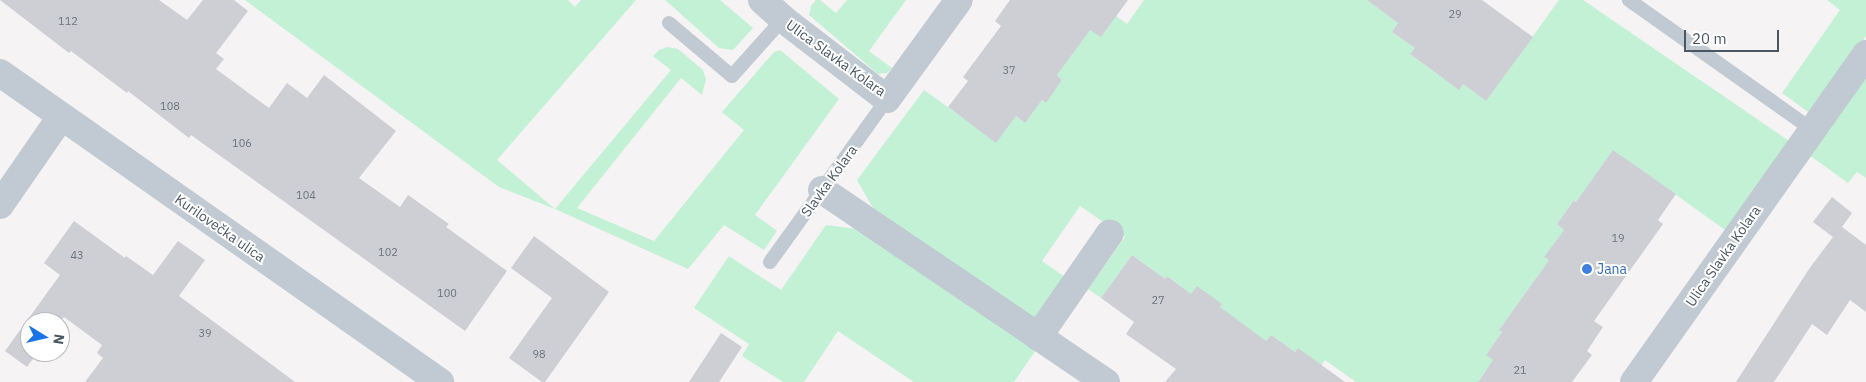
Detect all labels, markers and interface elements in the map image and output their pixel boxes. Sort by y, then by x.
house number: 29 [1448,7,1462,21]
house number: 112 [58,14,78,28]
street label: Ulica Slavka Kolara [783,16,889,100]
scale bar [1686,20,1781,52]
text: 20 m [1692,29,1727,48]
house number: 37 [1002,63,1016,77]
house number: 108 [160,99,180,113]
house number: 106 [232,136,252,150]
street label: Slavka Kolara [797,142,861,220]
house number: 104 [296,188,316,202]
street label: Kurilovečka ulica [172,191,268,265]
street label: Ulica Slavka Kolara [1682,202,1764,310]
house number: 19 [1611,231,1625,245]
house number: 102 [378,245,398,259]
house number: 43 [70,248,84,262]
place label: Jana [1597,261,1627,277]
marker: Jana [1581,263,1593,275]
house number: 100 [437,286,457,300]
house number: 27 [1151,293,1165,307]
north arrow [20,312,70,362]
house number: 39 [198,326,212,340]
text: N [49,333,69,346]
house number: 98 [532,347,546,361]
house number: 21 [1513,363,1527,377]

